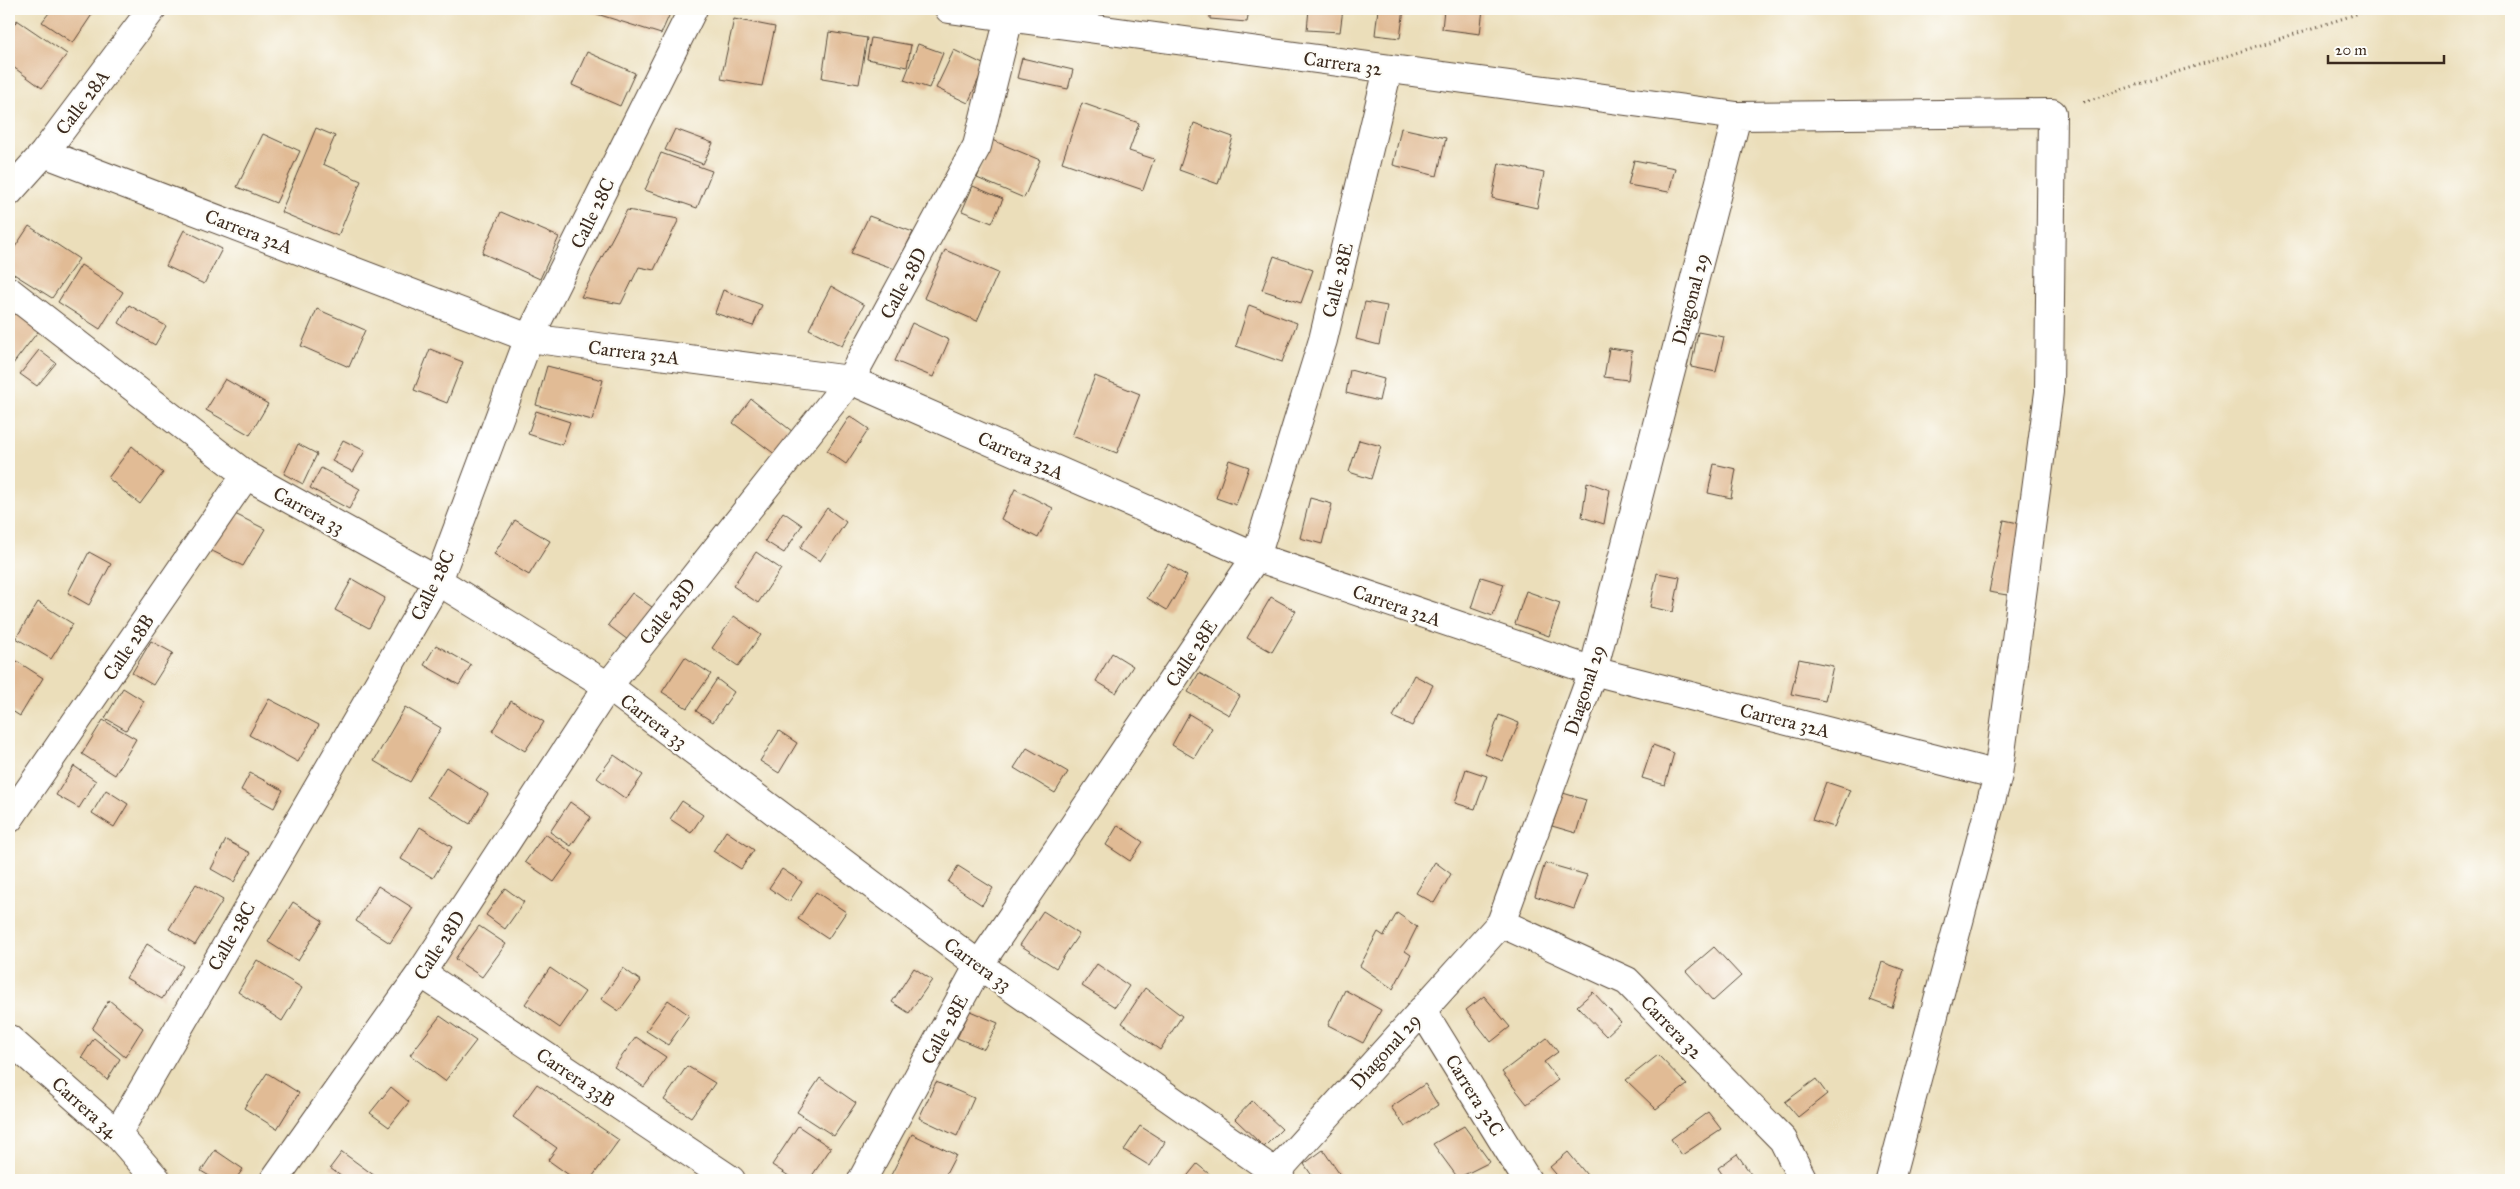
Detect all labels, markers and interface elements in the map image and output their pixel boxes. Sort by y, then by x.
scale bar [2328,32,2444,64]
text: 20 m [2335,41,2367,59]
street label: Carrera 32 [1302,47,1384,80]
street label: Calle 28A [51,65,114,139]
street label: Calle 28C [566,174,619,252]
street label: Carrera 32A [202,204,296,259]
street label: Calle 28E [1317,240,1358,320]
street label: Calle 28D [875,244,932,323]
street label: Diagonal 29 [1667,251,1715,348]
street label: Carrera 32A [587,335,681,370]
street label: Carrera 32A [974,426,1068,485]
street label: Carrera 33 [269,482,348,539]
street label: Calle 28C [406,546,459,624]
street label: Calle 28D [634,574,700,649]
street label: Carrera 32A [1350,580,1444,631]
street label: Calle 28B [98,610,159,685]
street label: Calle 28E [1161,615,1222,691]
street label: Diagonal 29 [1559,642,1611,739]
street label: Carrera 33 [616,689,692,754]
street label: Carrera 32A [1737,698,1832,743]
street label: Calle 28C [203,898,260,975]
street label: Calle 28D [409,906,470,984]
street label: Carrera 33 [940,932,1016,996]
street label: Calle 28E [916,990,973,1068]
street label: Carrera 32 [1636,991,1708,1064]
street label: Diagonal 29 [1345,1009,1426,1095]
street label: Carrera 33B [532,1043,619,1112]
street label: Carrera 32C [1440,1050,1509,1140]
street label: Carrera 34 [47,1072,123,1143]

